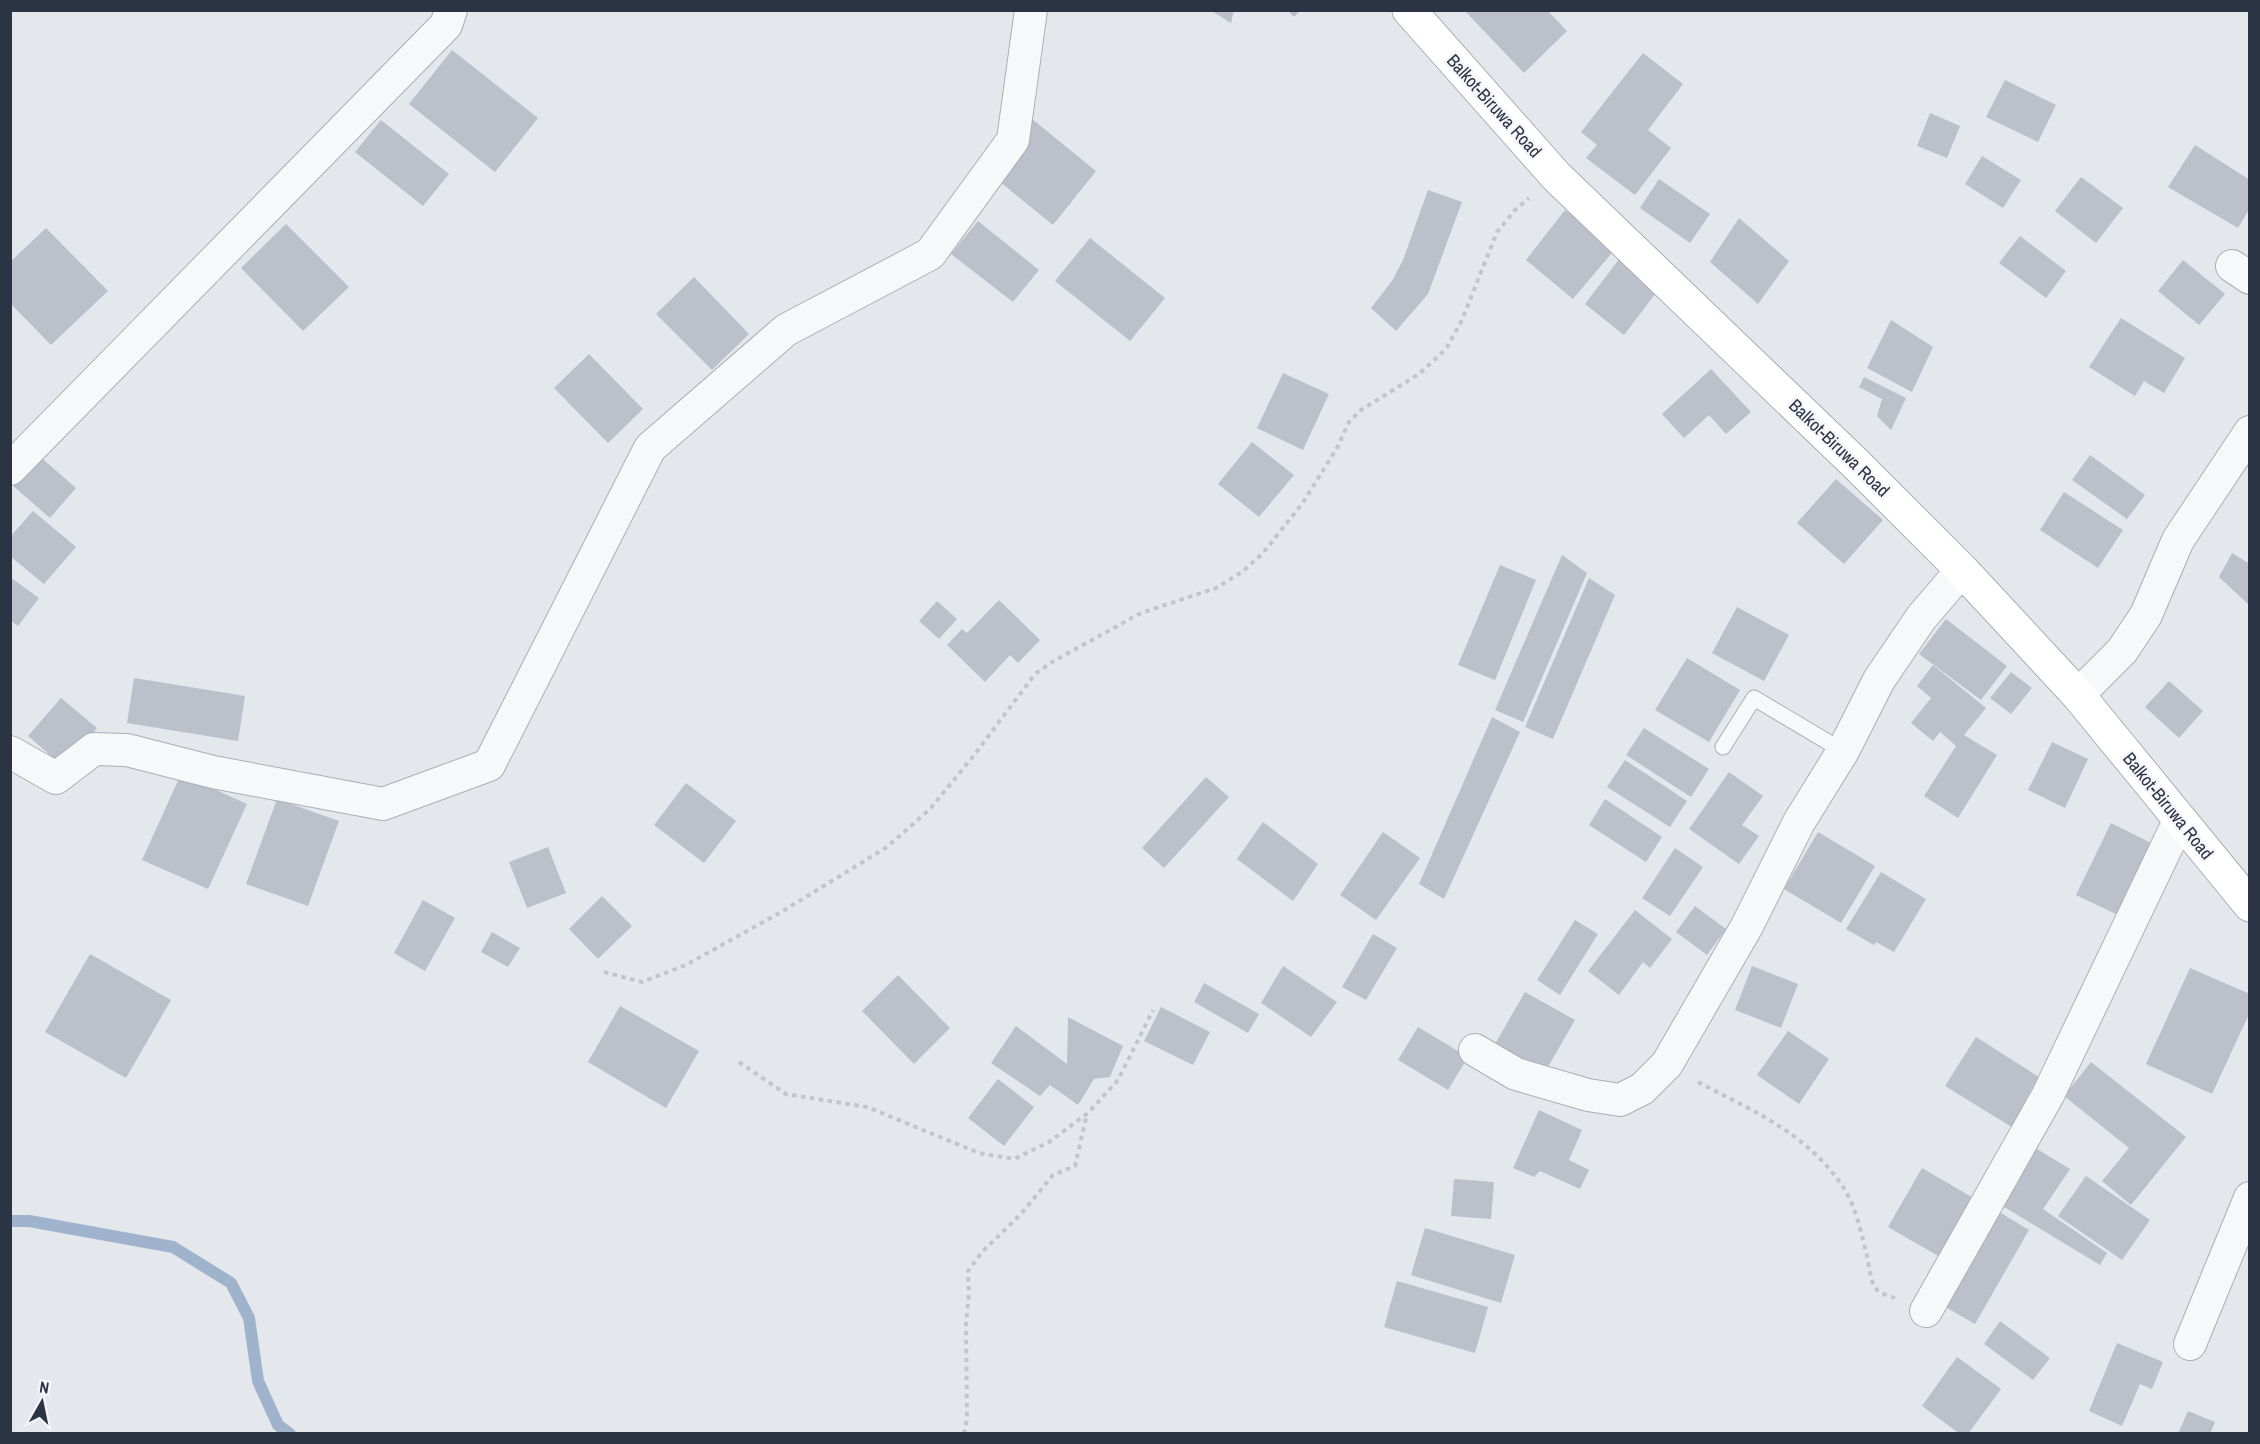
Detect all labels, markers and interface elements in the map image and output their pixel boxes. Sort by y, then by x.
street label: Balkot-Biruwa Road [1441,49,1548,163]
street label: Balkot-Biruwa Road [1783,393,1895,502]
street label: Balkot-Biruwa Road [2117,747,2219,865]
north arrow [12,1372,72,1432]
text: N [38,1376,51,1399]

